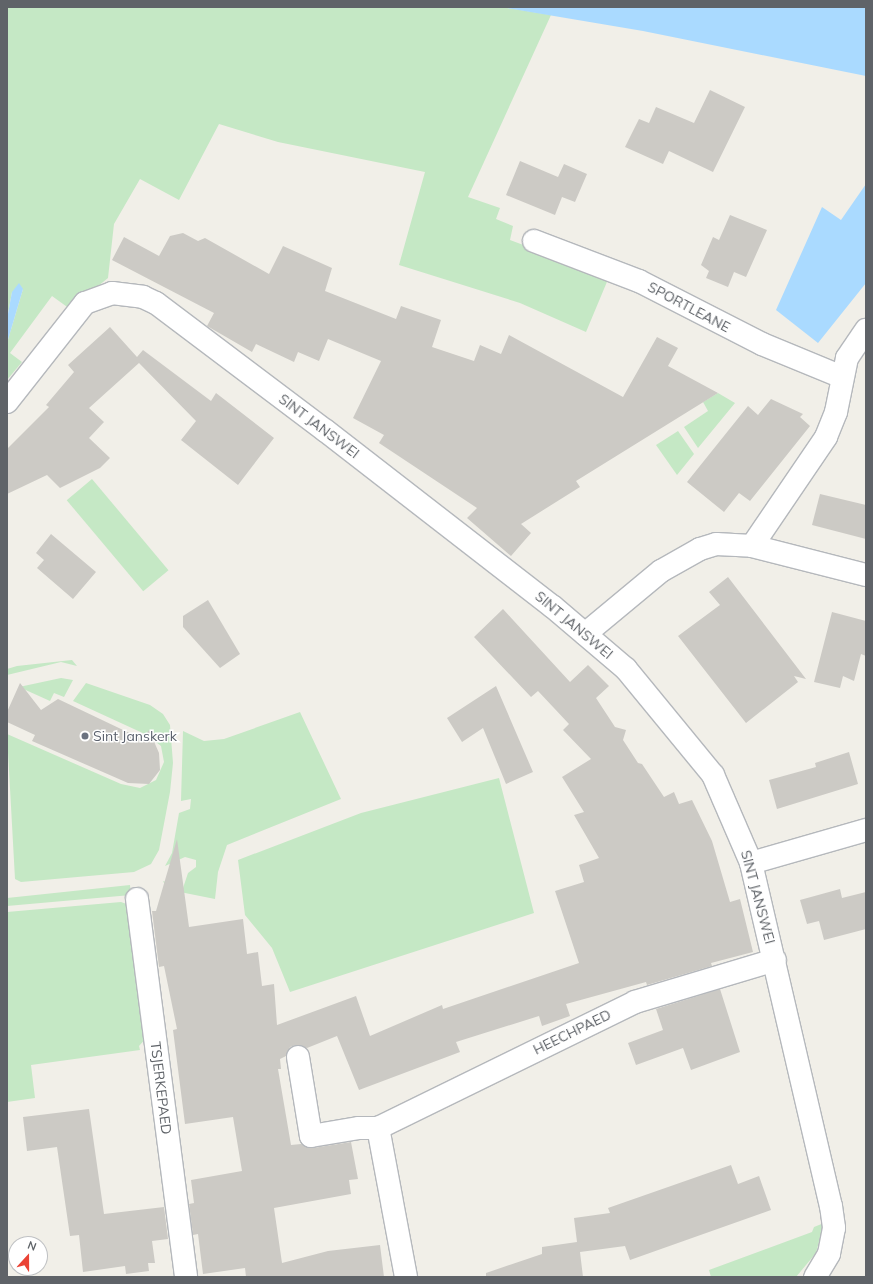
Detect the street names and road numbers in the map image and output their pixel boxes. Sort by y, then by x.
street label: SPORTLEANE [645,278,733,336]
street label: SINT JANSWEI [276,390,362,462]
street label: SINT JANSWEI [532,588,616,662]
street label: SINT JANSWEI [737,848,779,946]
street label: HEECHPAED [530,1006,614,1058]
street label: TSJERKEPAED [147,1041,175,1135]

